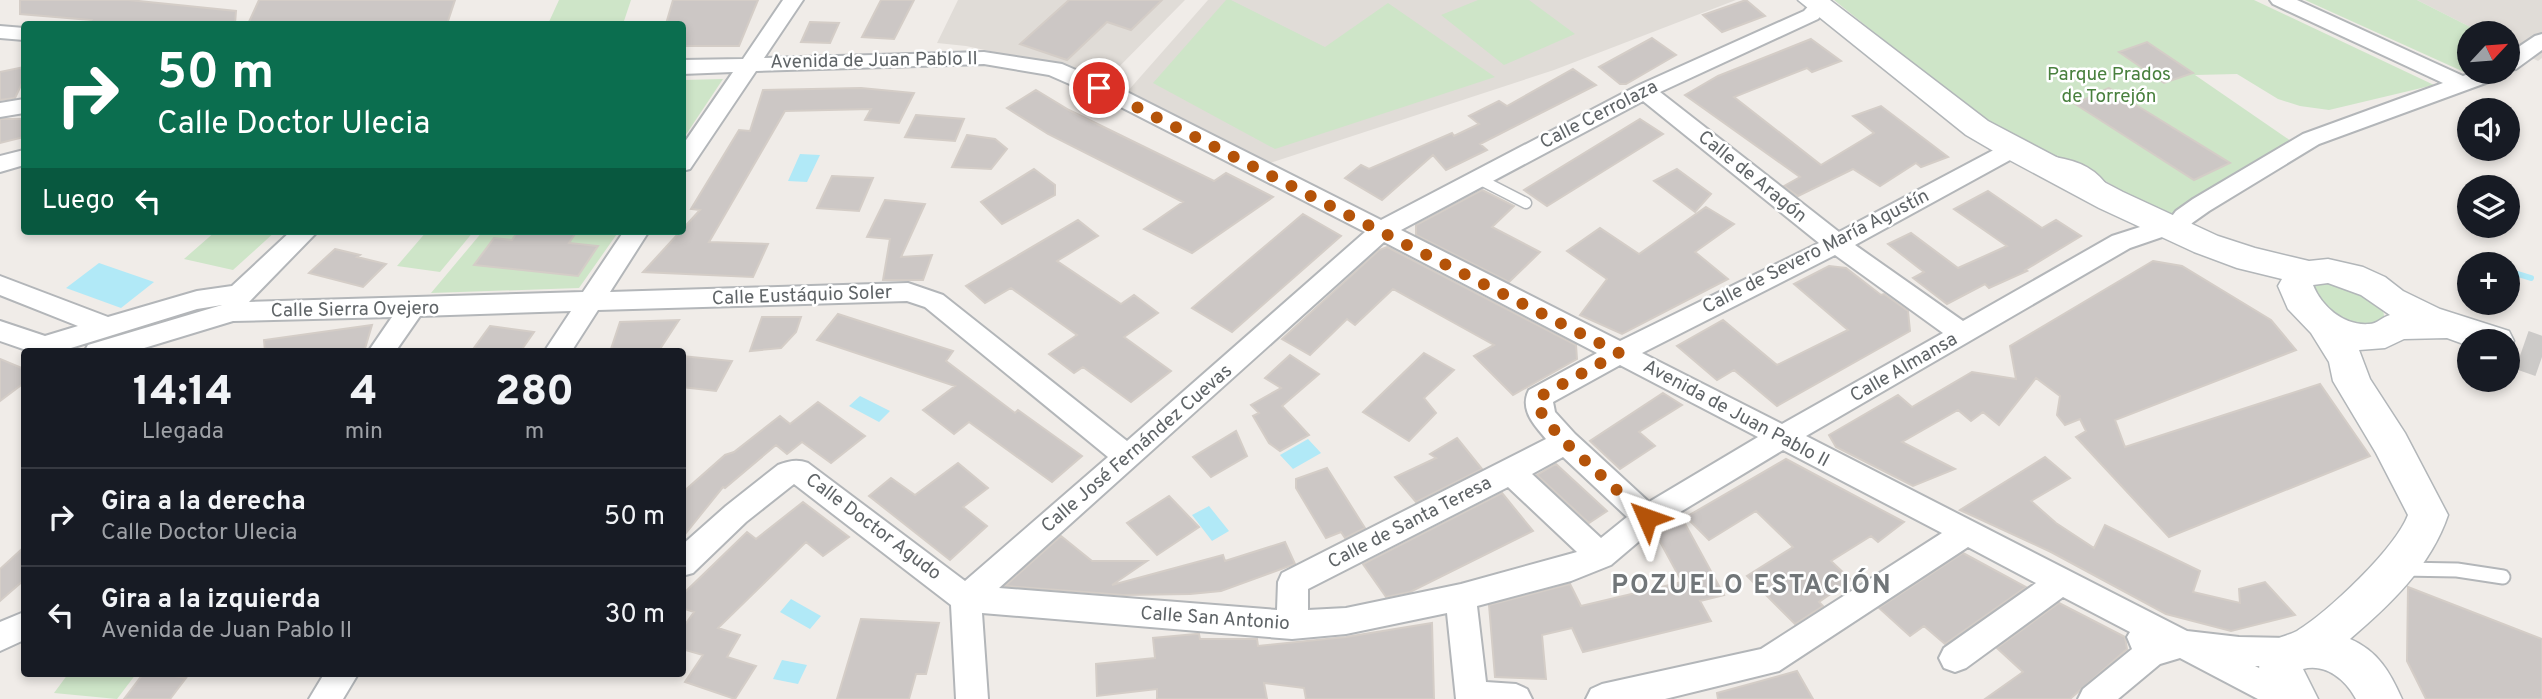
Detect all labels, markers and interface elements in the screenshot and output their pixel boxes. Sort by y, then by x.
north arrow [2457,21,2520,84]
map controls [2457,21,2520,392]
text: 50 m [157,44,274,106]
street label: Avenida de Juan Pablo II [770,47,978,75]
icon: right [42,49,133,140]
pin [1069,58,1129,118]
park label: Parque Prados de Torrejón [2047,63,2171,109]
icon: arrive [1080,69,1118,107]
street label: Calle Cerrolaza [1536,75,1662,155]
button: sound [2457,98,2520,161]
text: Calle Doctor Ulecia [157,105,430,145]
street label: Calle de Aragón [1693,126,1811,228]
button: layers [2457,175,2520,238]
icon: left [129,182,167,220]
street label: Calle de Severo María Agustín [1698,184,1934,320]
text: Luego [42,185,115,218]
button: + [2457,252,2520,315]
street label: Calle Eustáquio Soler [711,281,893,311]
street label: Calle Sierra Ovejero [270,297,440,323]
street label: Calle Almansa [1846,328,1962,408]
button: − [2457,329,2520,392]
street label: Avenida de Juan Pablo II [1639,355,1833,473]
street label: Calle José Fernández Cuevas [1037,359,1237,539]
text: 14:14 [133,367,233,420]
text: 4 [350,367,377,420]
text: 280 [495,367,574,420]
text: Llegada [142,418,224,447]
text: min [345,418,383,447]
text: m [525,418,544,447]
street label: Calle Doctor Agudo [800,468,946,586]
street label: Calle de Santa Teresa [1324,471,1496,575]
position arrow [1610,481,1684,555]
text: Gira a la derecha [101,486,306,519]
icon: right [42,498,80,536]
text: 50 m [604,501,665,534]
text: Calle Doctor Ulecia [101,519,297,548]
district label: POZUELO ESTACIÓN [1611,568,1893,603]
text: Gira a la izquierda [101,584,320,617]
icon: left [42,596,80,634]
text: 30 m [605,599,665,632]
street label: Calle San Antonio [1139,602,1291,636]
text: Avenida de Juan Pablo II [101,617,352,646]

